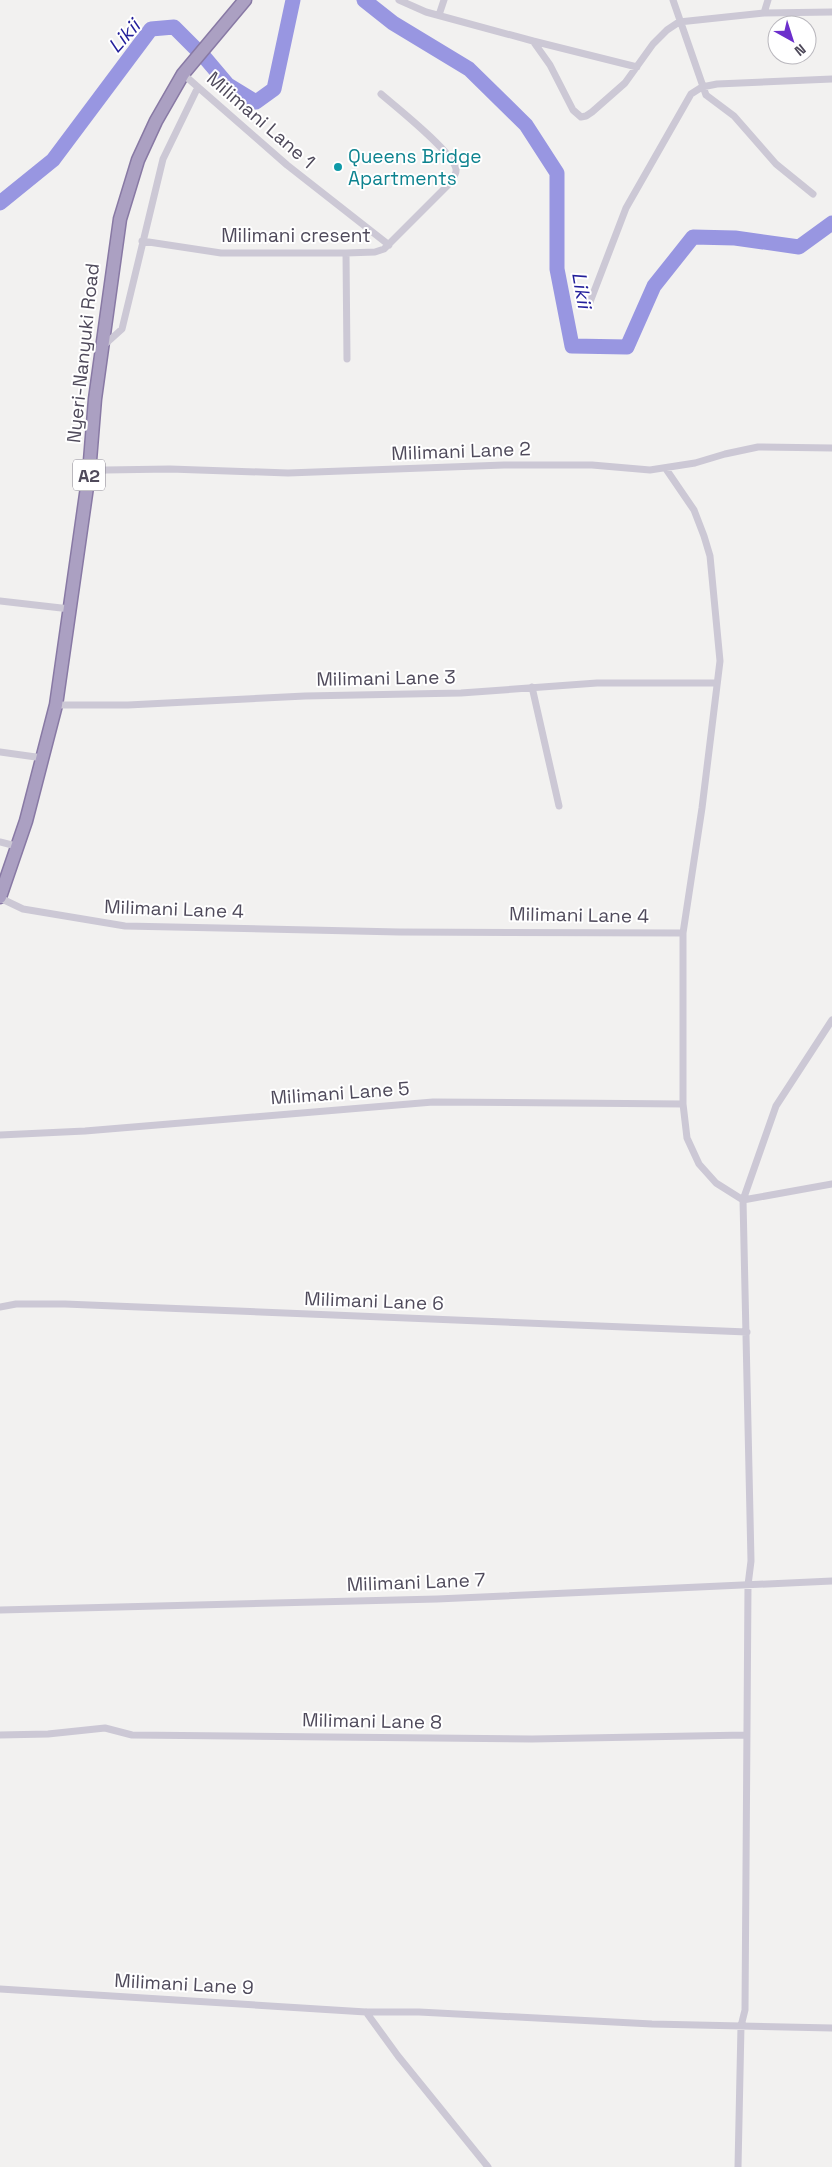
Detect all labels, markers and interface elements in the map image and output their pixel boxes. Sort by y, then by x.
water label: Likii [102,12,147,58]
north arrow [767,15,817,65]
text: N [791,40,809,60]
street label: Milimani Lane 1 [202,66,320,174]
place label: Queens Bridge Apartments [348,144,481,191]
marker: Queens Bridge Apartments [332,161,344,173]
street label: Milimani cresent [221,223,371,248]
street label: Nyeri-Nanyuki Road [61,262,105,444]
water label: Likii [566,270,598,312]
street label: Milimani Lane 2 [391,436,531,466]
road number: A2 [73,460,105,490]
street label: Milimani Lane 3 [316,664,456,692]
street label: Milimani Lane 4 [104,894,244,924]
street label: Milimani Lane 4 [509,901,649,929]
street label: Milimani Lane 5 [270,1076,410,1110]
street label: Milimani Lane 6 [304,1286,444,1316]
street label: Milimani Lane 7 [346,1567,486,1597]
street label: Milimani Lane 8 [302,1707,442,1735]
street label: Milimani Lane 9 [114,1968,254,2000]

